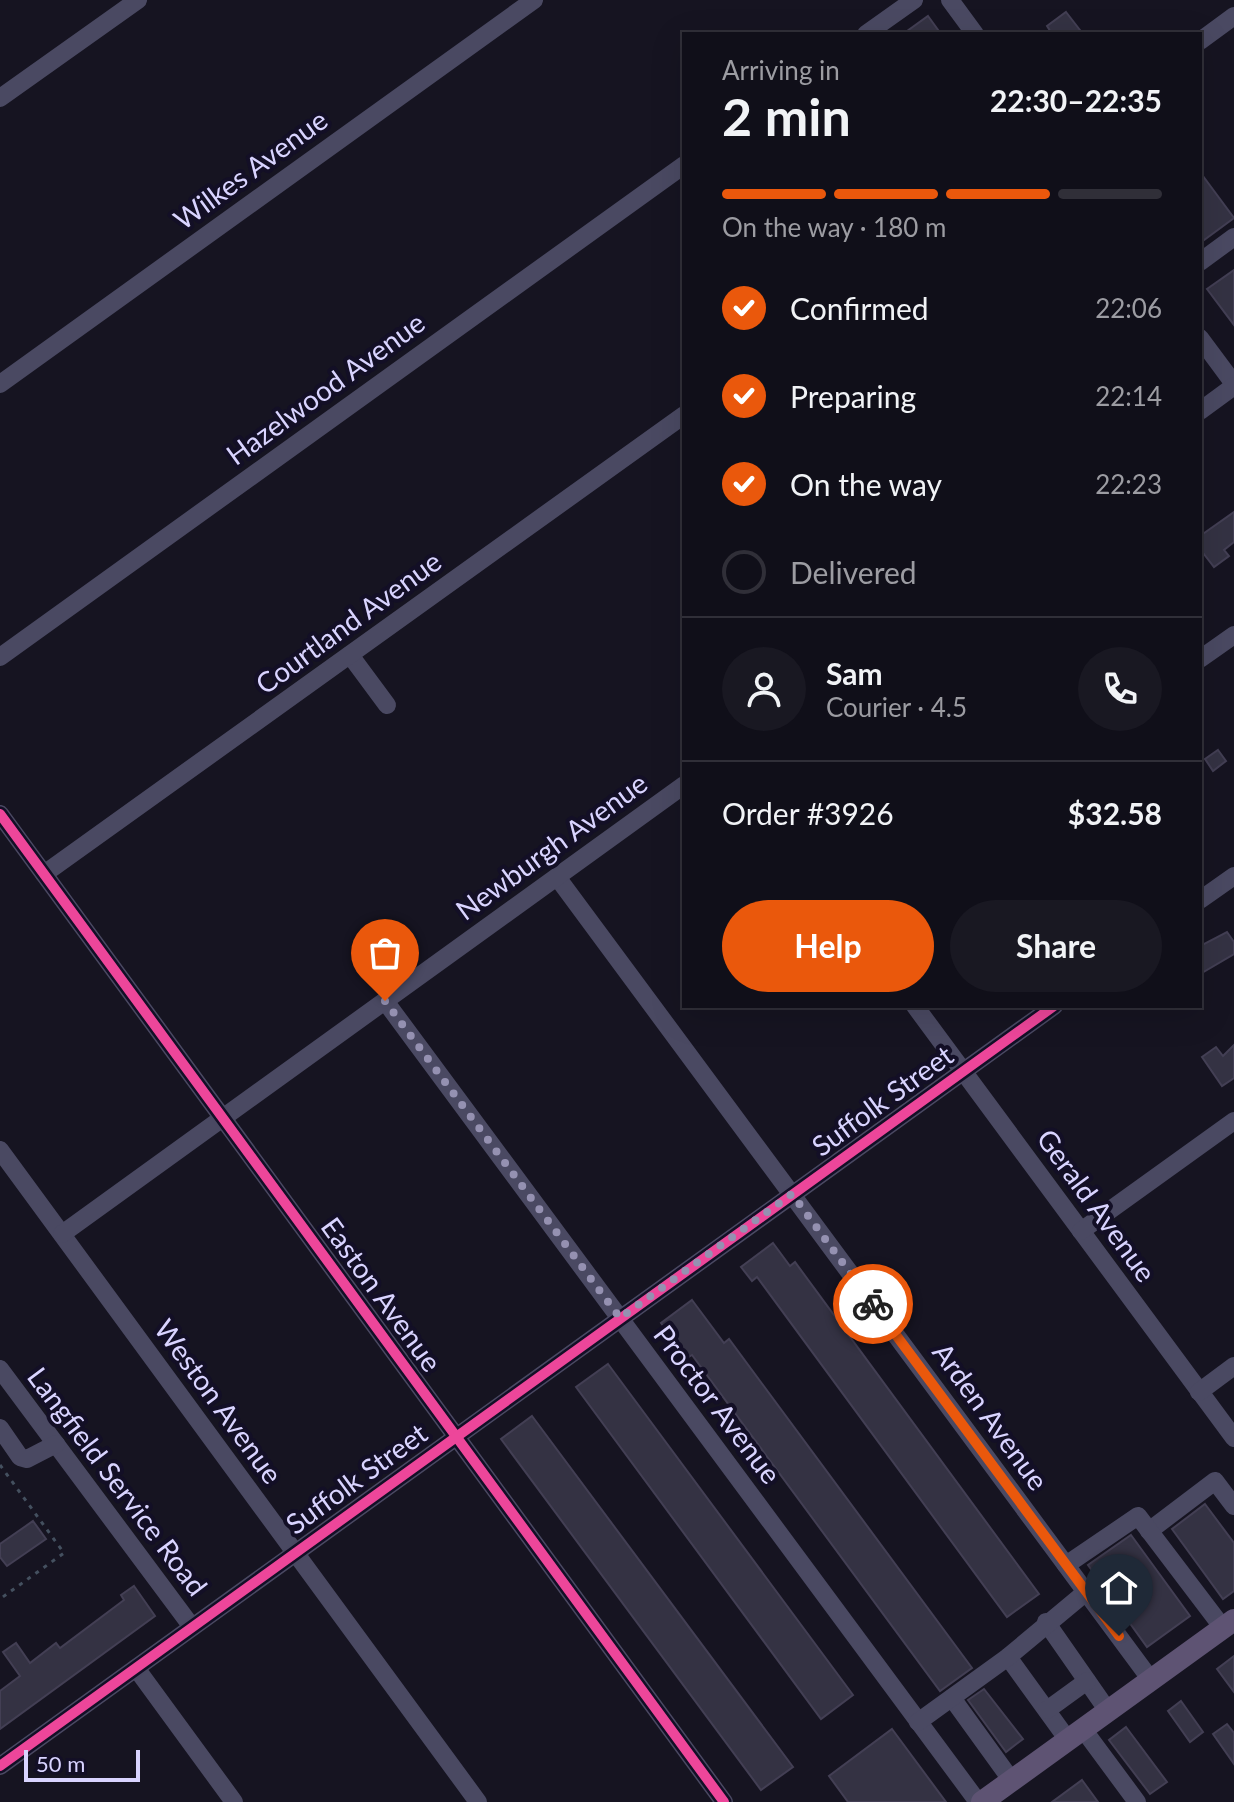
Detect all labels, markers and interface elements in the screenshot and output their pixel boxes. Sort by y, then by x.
text: Arriving in [722,54,840,86]
text: 22:30–22:35 [990,82,1162,118]
text: 2 min [722,85,851,147]
street label: Wilkes Avenue [167,102,333,236]
text: On the way · 180 m [722,211,946,243]
icon: check [722,286,766,330]
text: Confirmed [790,290,929,326]
text: 22:06 [1095,292,1162,324]
street label: Hazelwood Avenue [219,305,431,471]
icon: check [722,374,766,418]
text: Preparing [790,378,916,414]
text: 22:14 [1095,380,1162,412]
icon: check [722,462,766,506]
text: On the way [790,466,942,502]
text: 22:23 [1095,468,1162,500]
street label: Courtland Avenue [249,543,447,701]
text: Delivered [790,554,917,590]
button: person [722,647,806,731]
button: phone [1078,647,1162,731]
text: Sam [826,655,883,691]
text: Courier · 4.5 [826,691,967,723]
street label: Newburgh Avenue [449,765,653,927]
text: Order #3926 [722,795,894,831]
text: $32.58 [1068,795,1162,831]
button: Help [722,900,934,992]
button: Share [950,900,1162,992]
pin [351,919,419,1001]
icon: bag [363,931,407,975]
street label: Suffolk Street [805,1037,959,1163]
street label: Gerald Avenue [1030,1122,1164,1288]
street label: Easton Avenue [315,1210,449,1378]
courier [833,1264,913,1344]
icon: bike [851,1282,895,1326]
street label: Weston Avenue [148,1312,290,1490]
street label: Proctor Avenue [647,1318,789,1490]
street label: Arden Avenue [926,1336,1056,1496]
street label: Langfield Service Road [21,1360,215,1602]
street label: Suffolk Street [279,1415,433,1541]
pin [1085,1554,1153,1636]
icon: home [1097,1566,1141,1610]
scale bar [24,1746,140,1782]
text: 50 m [36,1750,85,1777]

